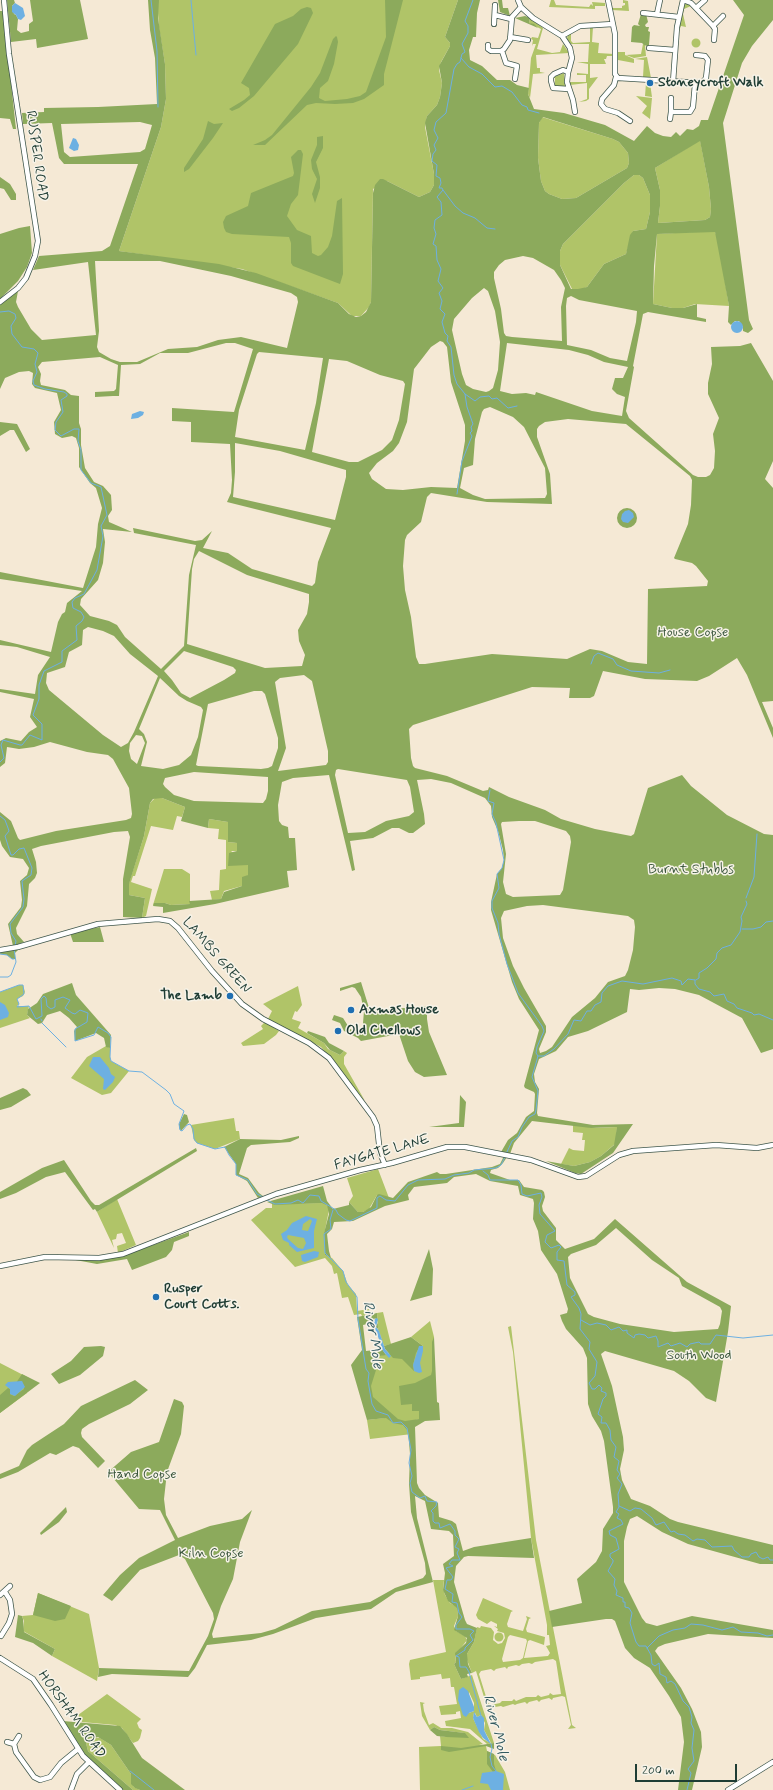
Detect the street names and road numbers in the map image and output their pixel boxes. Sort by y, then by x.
street label: RUSPER ROAD [21,110,51,202]
street label: LAMBS GREEN [178,914,254,998]
street label: FAYGATE LANE [332,1131,432,1175]
street label: HORSHAM ROAD [34,1668,108,1762]

